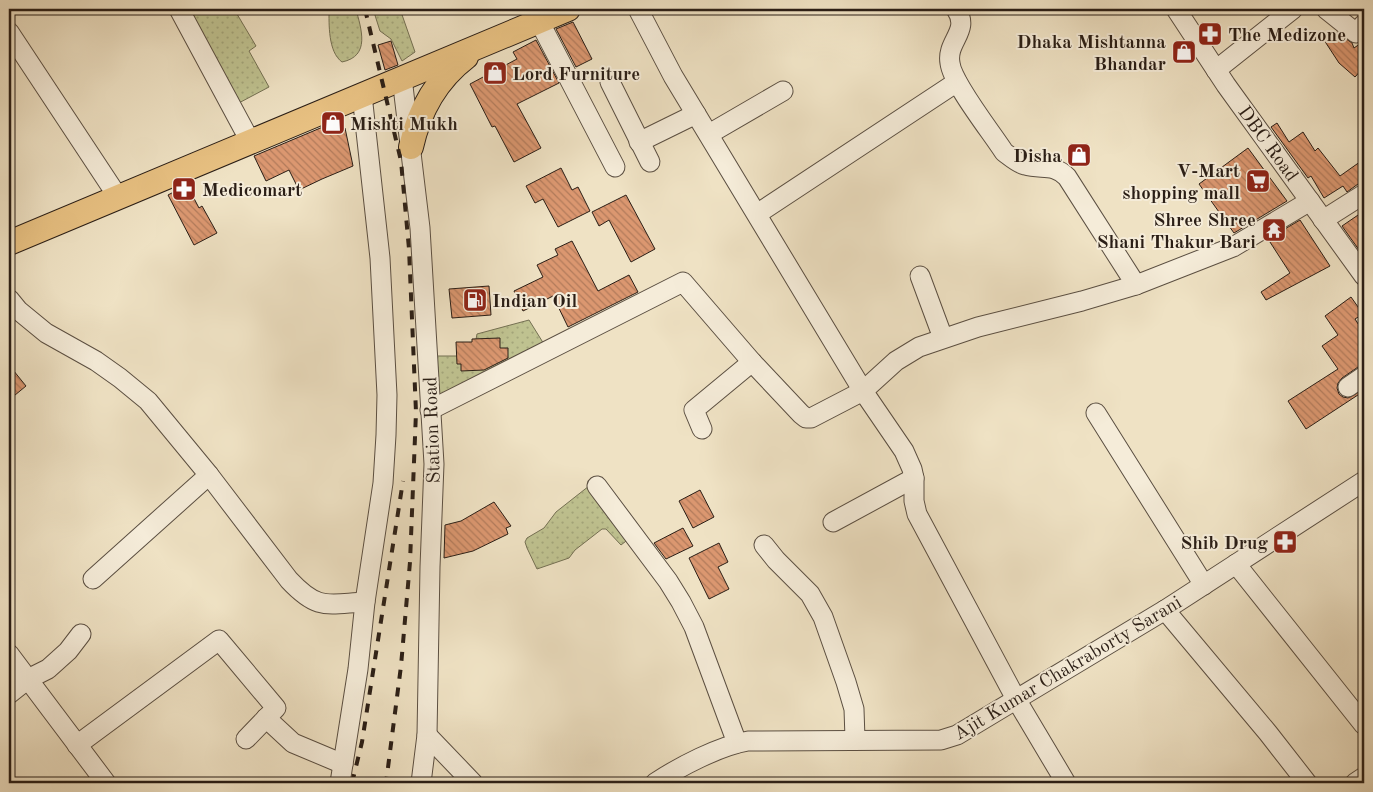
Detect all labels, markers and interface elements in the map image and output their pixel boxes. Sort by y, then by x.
pharmacy icon: The Medizone [1197,21,1223,47]
place label: The Medizone [1228,27,1346,46]
place label: Dhaka Mishtanna Bhandar [1016,34,1166,75]
shop icon: Dhaka Mishtanna Bhandar [1171,39,1197,65]
shop icon: Lord Furniture [482,60,508,86]
place label: Lord Furniture [512,66,640,85]
street label: DBC Road [1233,103,1301,186]
shop icon: Mishti Mukh [320,110,346,136]
place label: Mishti Mukh [350,116,458,135]
shop icon: Disha [1066,142,1092,168]
place label: Disha [1013,148,1062,167]
place label: V-Mart shopping mall [1122,163,1240,204]
supermarket icon: V-Mart shopping mall [1245,168,1271,194]
pharmacy icon: Medicomart [171,176,197,202]
place label: Medicomart [202,182,302,201]
place label: Shree Shree Shani Thakur Bari [1097,212,1256,253]
temple icon: Shree Shree Shani Thakur Bari [1261,217,1287,243]
fuel station icon: Indian Oil [462,287,488,313]
place label: Indian Oil [492,293,577,312]
street label: Station Road [422,376,445,484]
pharmacy icon: Shib Drug [1272,529,1298,555]
place label: Shib Drug [1180,535,1268,554]
street label: Ajit Kumar Chakraborty Sarani [951,594,1185,745]

